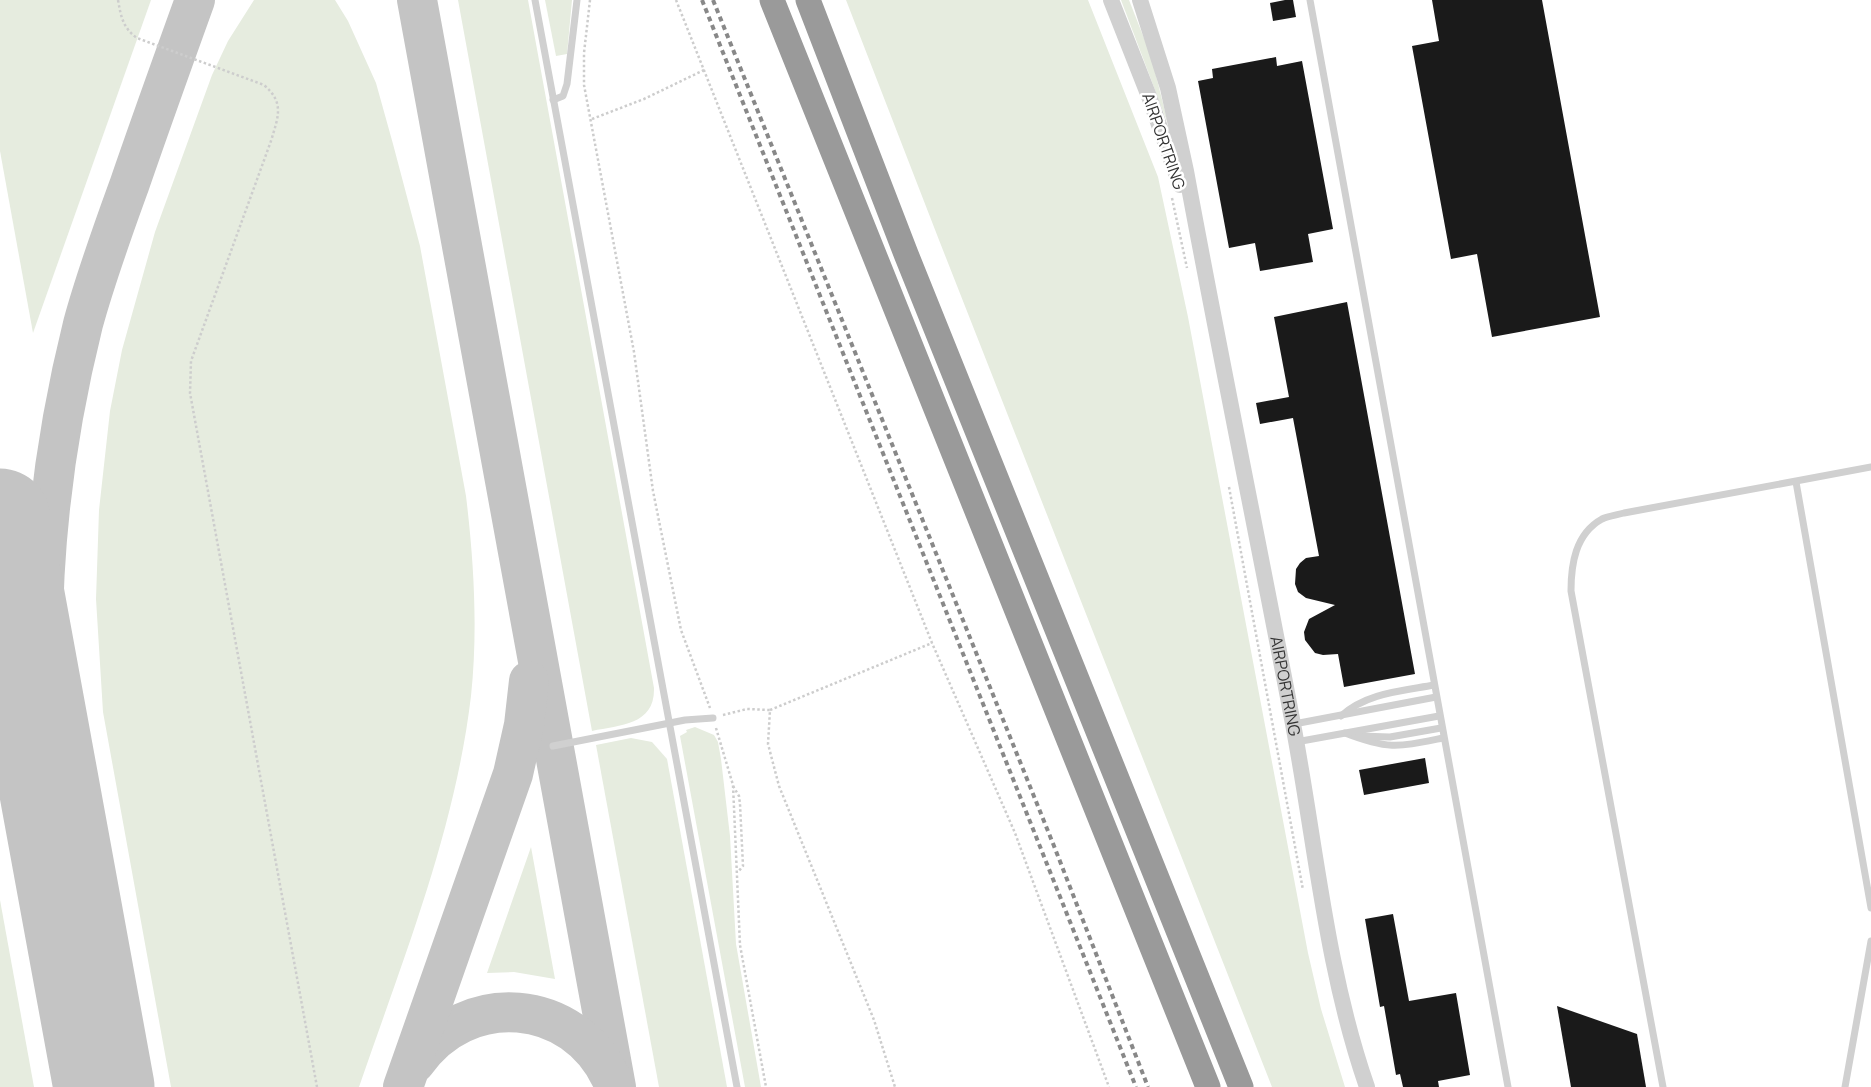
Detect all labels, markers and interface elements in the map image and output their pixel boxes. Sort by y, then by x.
street label: AIRPORTRING [1137,90,1191,192]
street label: AIRPORTRING [1265,634,1306,738]

